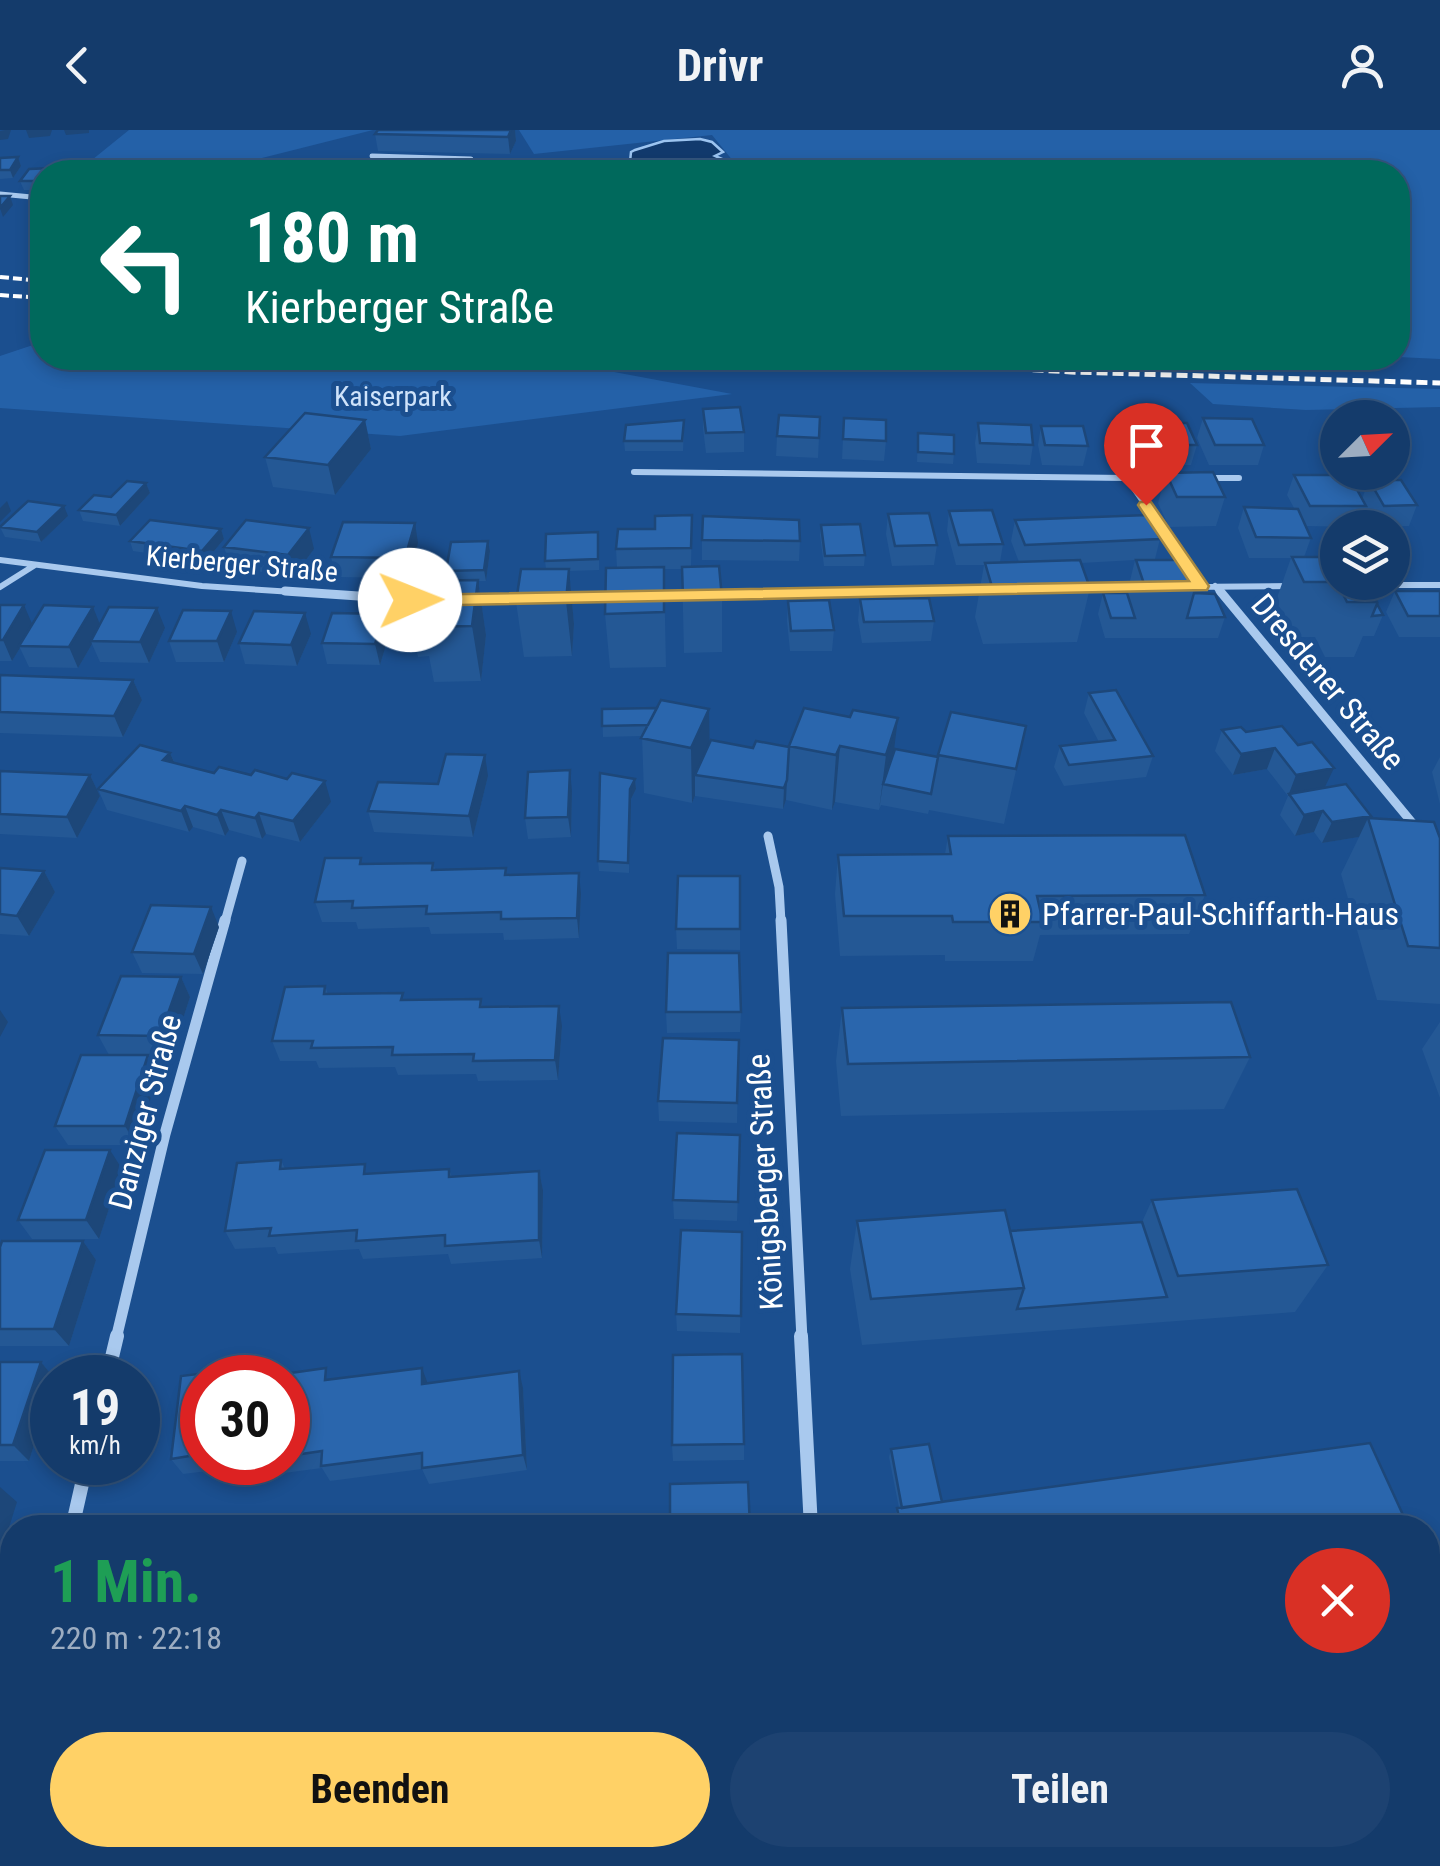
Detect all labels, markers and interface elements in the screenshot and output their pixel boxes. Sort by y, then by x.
icon: back [50,38,105,93]
icon: person [1335,38,1390,93]
text: Drivr [677,39,763,92]
text: 180 m [245,197,419,279]
icon: left [80,200,210,330]
text: Kierberger Straße [245,281,554,334]
park label: Kaiserpark [334,380,452,413]
north arrow [1320,400,1410,490]
map controls [1320,400,1410,600]
pin [1104,403,1189,506]
icon: arrive [1119,418,1174,473]
button: layers [1320,510,1410,600]
street label: Kierberger Straße [145,539,339,589]
position arrow [358,548,462,652]
street label: Dresdener Straße [1243,586,1413,778]
building icon: Pfarrer-Paul-Schiffarth-Haus [987,891,1033,937]
place label: Pfarrer-Paul-Schiffarth-Haus [1042,895,1399,933]
street label: Danziger Straße [101,1010,189,1214]
street label: Königsberger Straße [739,1053,791,1311]
speed limit sign: 30 [180,1355,310,1485]
text: 19 [70,1379,120,1437]
text: km/h [69,1431,121,1460]
text: 1 Min. [50,1546,202,1617]
button: close [1285,1548,1390,1653]
text: 220 m · 22:18 [50,1619,222,1657]
button: Beenden [50,1732,710,1847]
button: Teilen [730,1732,1390,1847]

